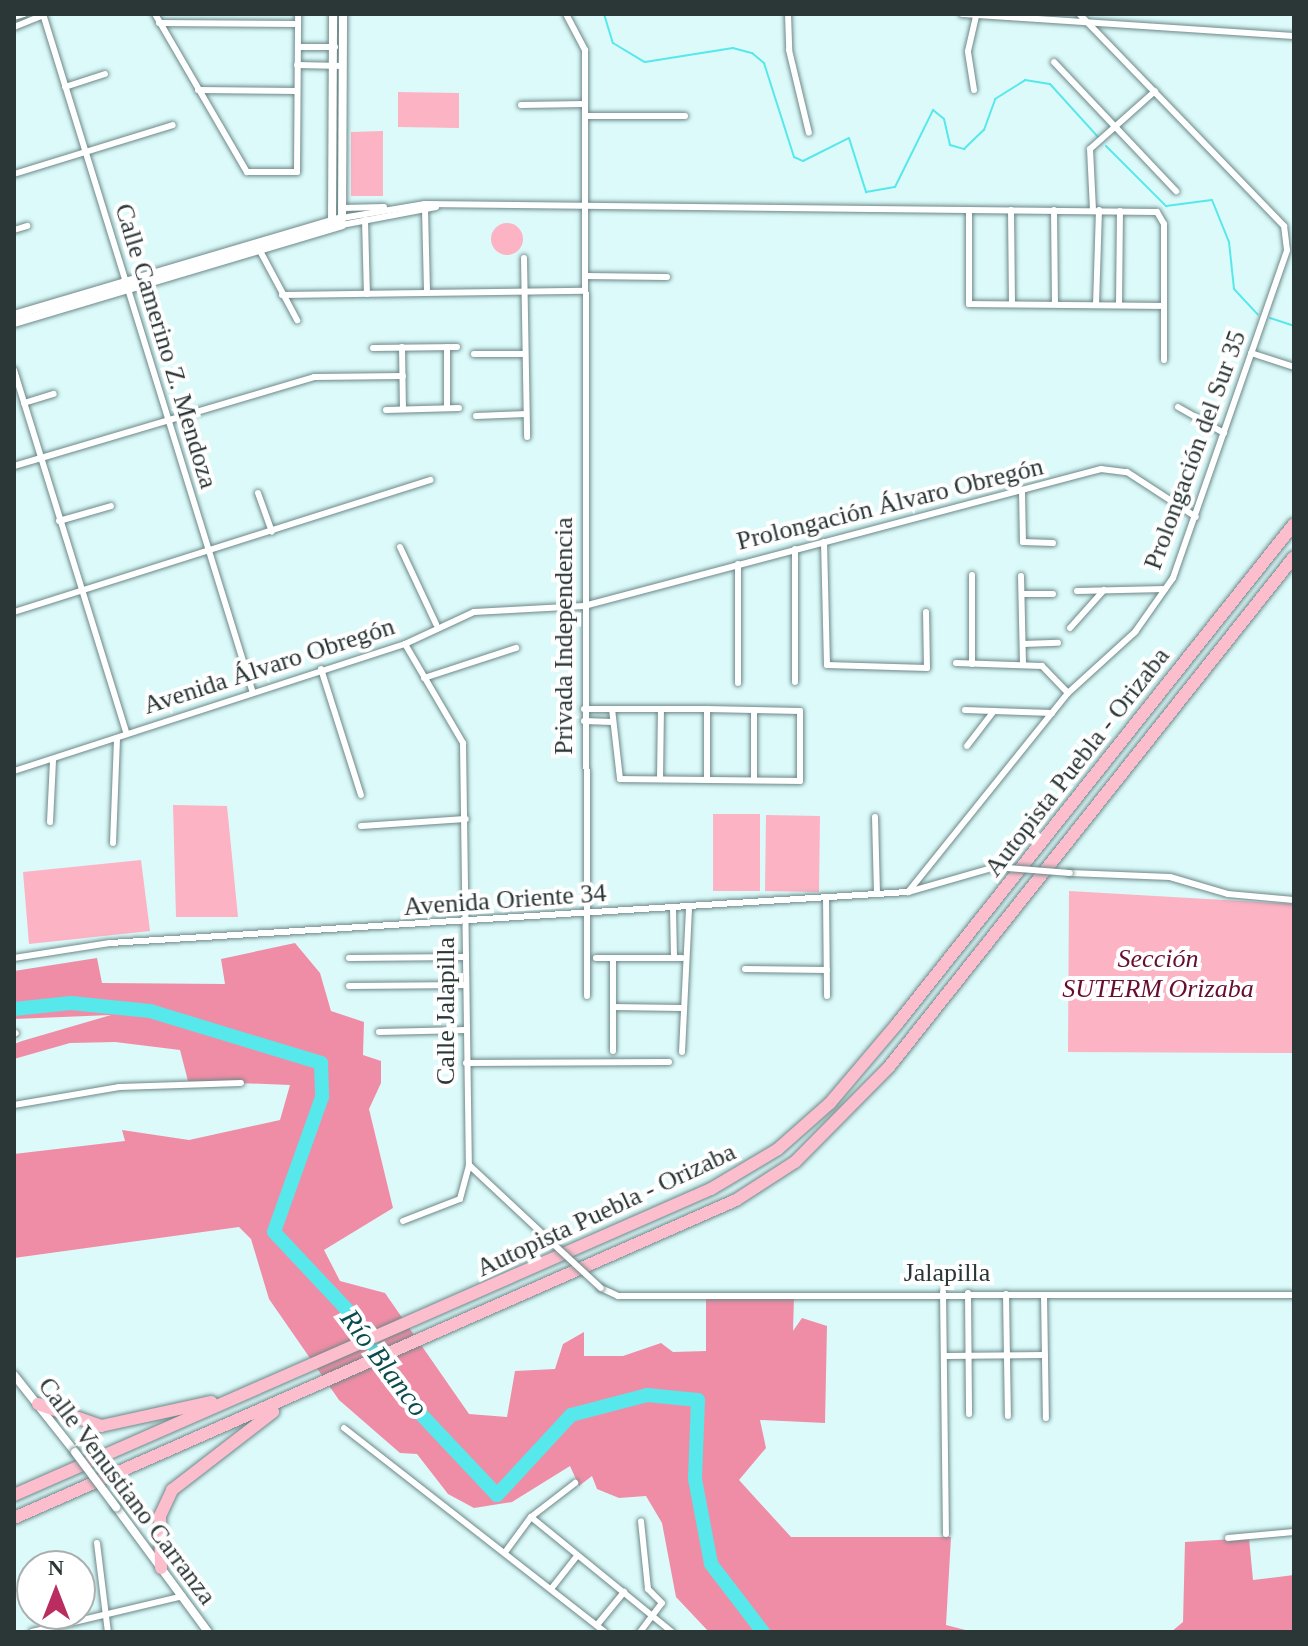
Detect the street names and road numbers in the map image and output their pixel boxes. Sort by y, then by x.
street label: Calle Camerino Z. Mendoza [108,200,224,492]
street label: Prolongación del Sur 35 [1137,326,1253,574]
street label: Prolongación Álvaro Obregón [733,451,1047,557]
street label: Privada Independencia [548,517,580,755]
street label: Avenida Álvaro Obregón [139,611,399,721]
street label: Autopista Puebla - Orizaba [978,641,1176,883]
street label: Avenida Oriente 34 [403,877,607,923]
street label: Calle Jalapilla [430,937,462,1085]
street label: Autopista Puebla - Orizaba [471,1136,741,1284]
street label: Jalapilla [904,1257,990,1289]
street label: Calle Venustiano Carranza [31,1371,223,1611]

